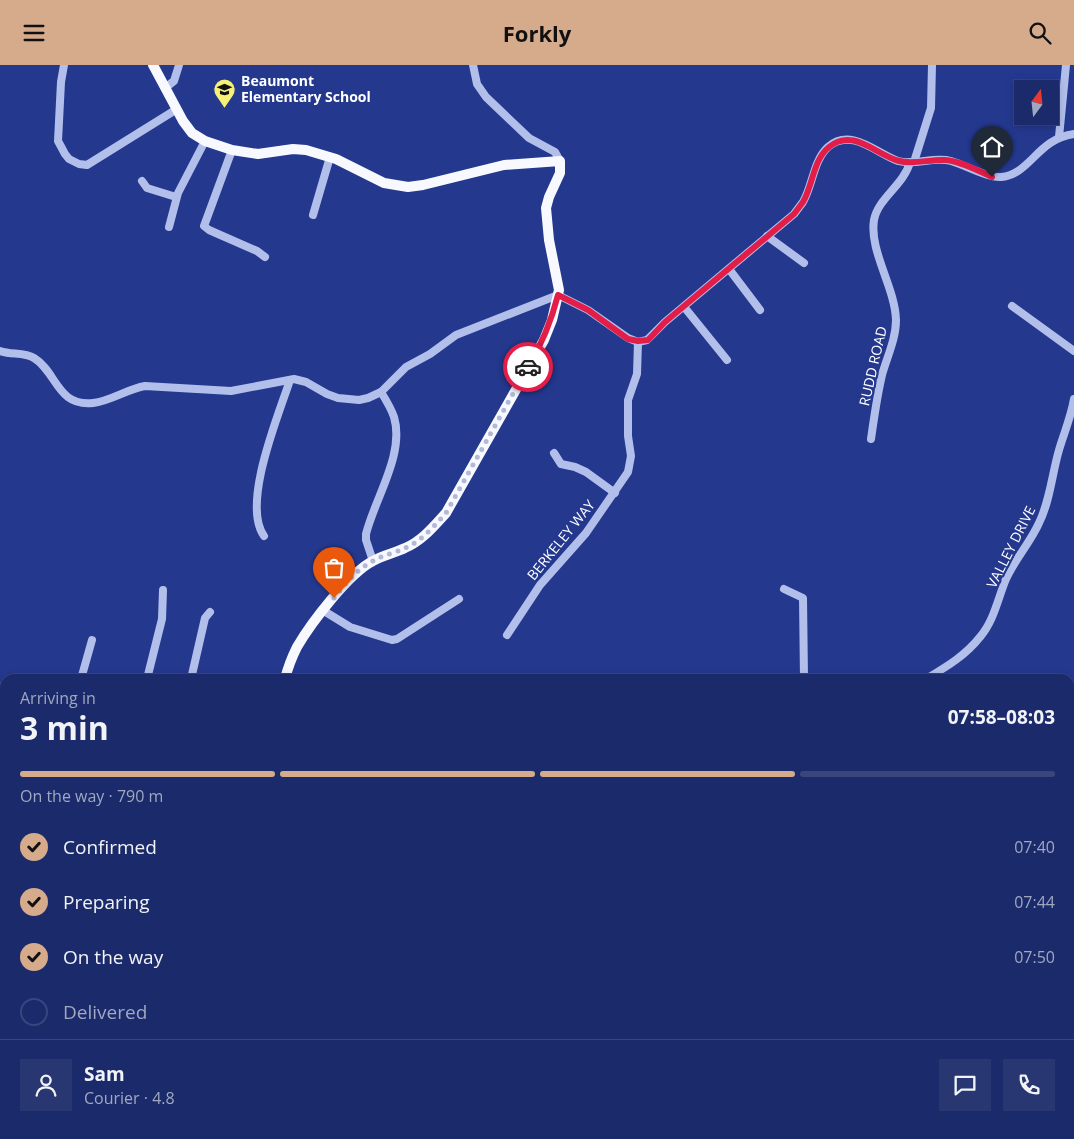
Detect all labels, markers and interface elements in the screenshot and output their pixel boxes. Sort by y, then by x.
text: Forkly [503,18,571,48]
icon: menu [20,19,48,47]
icon: search [1026,19,1054,47]
place label: Beaumont Elementary School [241,71,371,106]
school or university icon: Beaumont Elementary School [213,77,237,108]
north arrow [1014,80,1059,125]
map controls [1014,80,1059,125]
pin [971,126,1013,177]
icon: home [978,133,1006,161]
street label: RUDD ROAD [854,324,891,408]
courier [503,342,553,392]
icon: car [514,353,542,381]
street label: BERKELEY WAY [522,496,599,584]
street label: VALLEY DRIVE [982,502,1039,591]
pin [313,547,355,598]
icon: bag [320,554,348,582]
text: Arriving in [20,687,96,709]
text: 07:58–08:03 [948,704,1055,730]
text: 3 min [20,706,109,749]
text: On the way · 790 m [20,785,163,807]
icon: check [20,833,48,861]
text: Confirmed [63,834,157,860]
text: 07:40 [1014,836,1055,858]
icon: check [20,888,48,916]
text: Preparing [63,889,150,915]
text: 07:44 [1014,891,1055,913]
icon: check [20,943,48,971]
text: On the way [63,944,163,970]
text: 07:50 [1014,946,1055,968]
text: Delivered [63,999,147,1025]
button: person [20,1059,72,1111]
button: chat [939,1059,991,1111]
button: phone [1003,1059,1055,1111]
text: Sam [84,1061,125,1087]
text: Courier · 4.8 [84,1087,175,1109]

